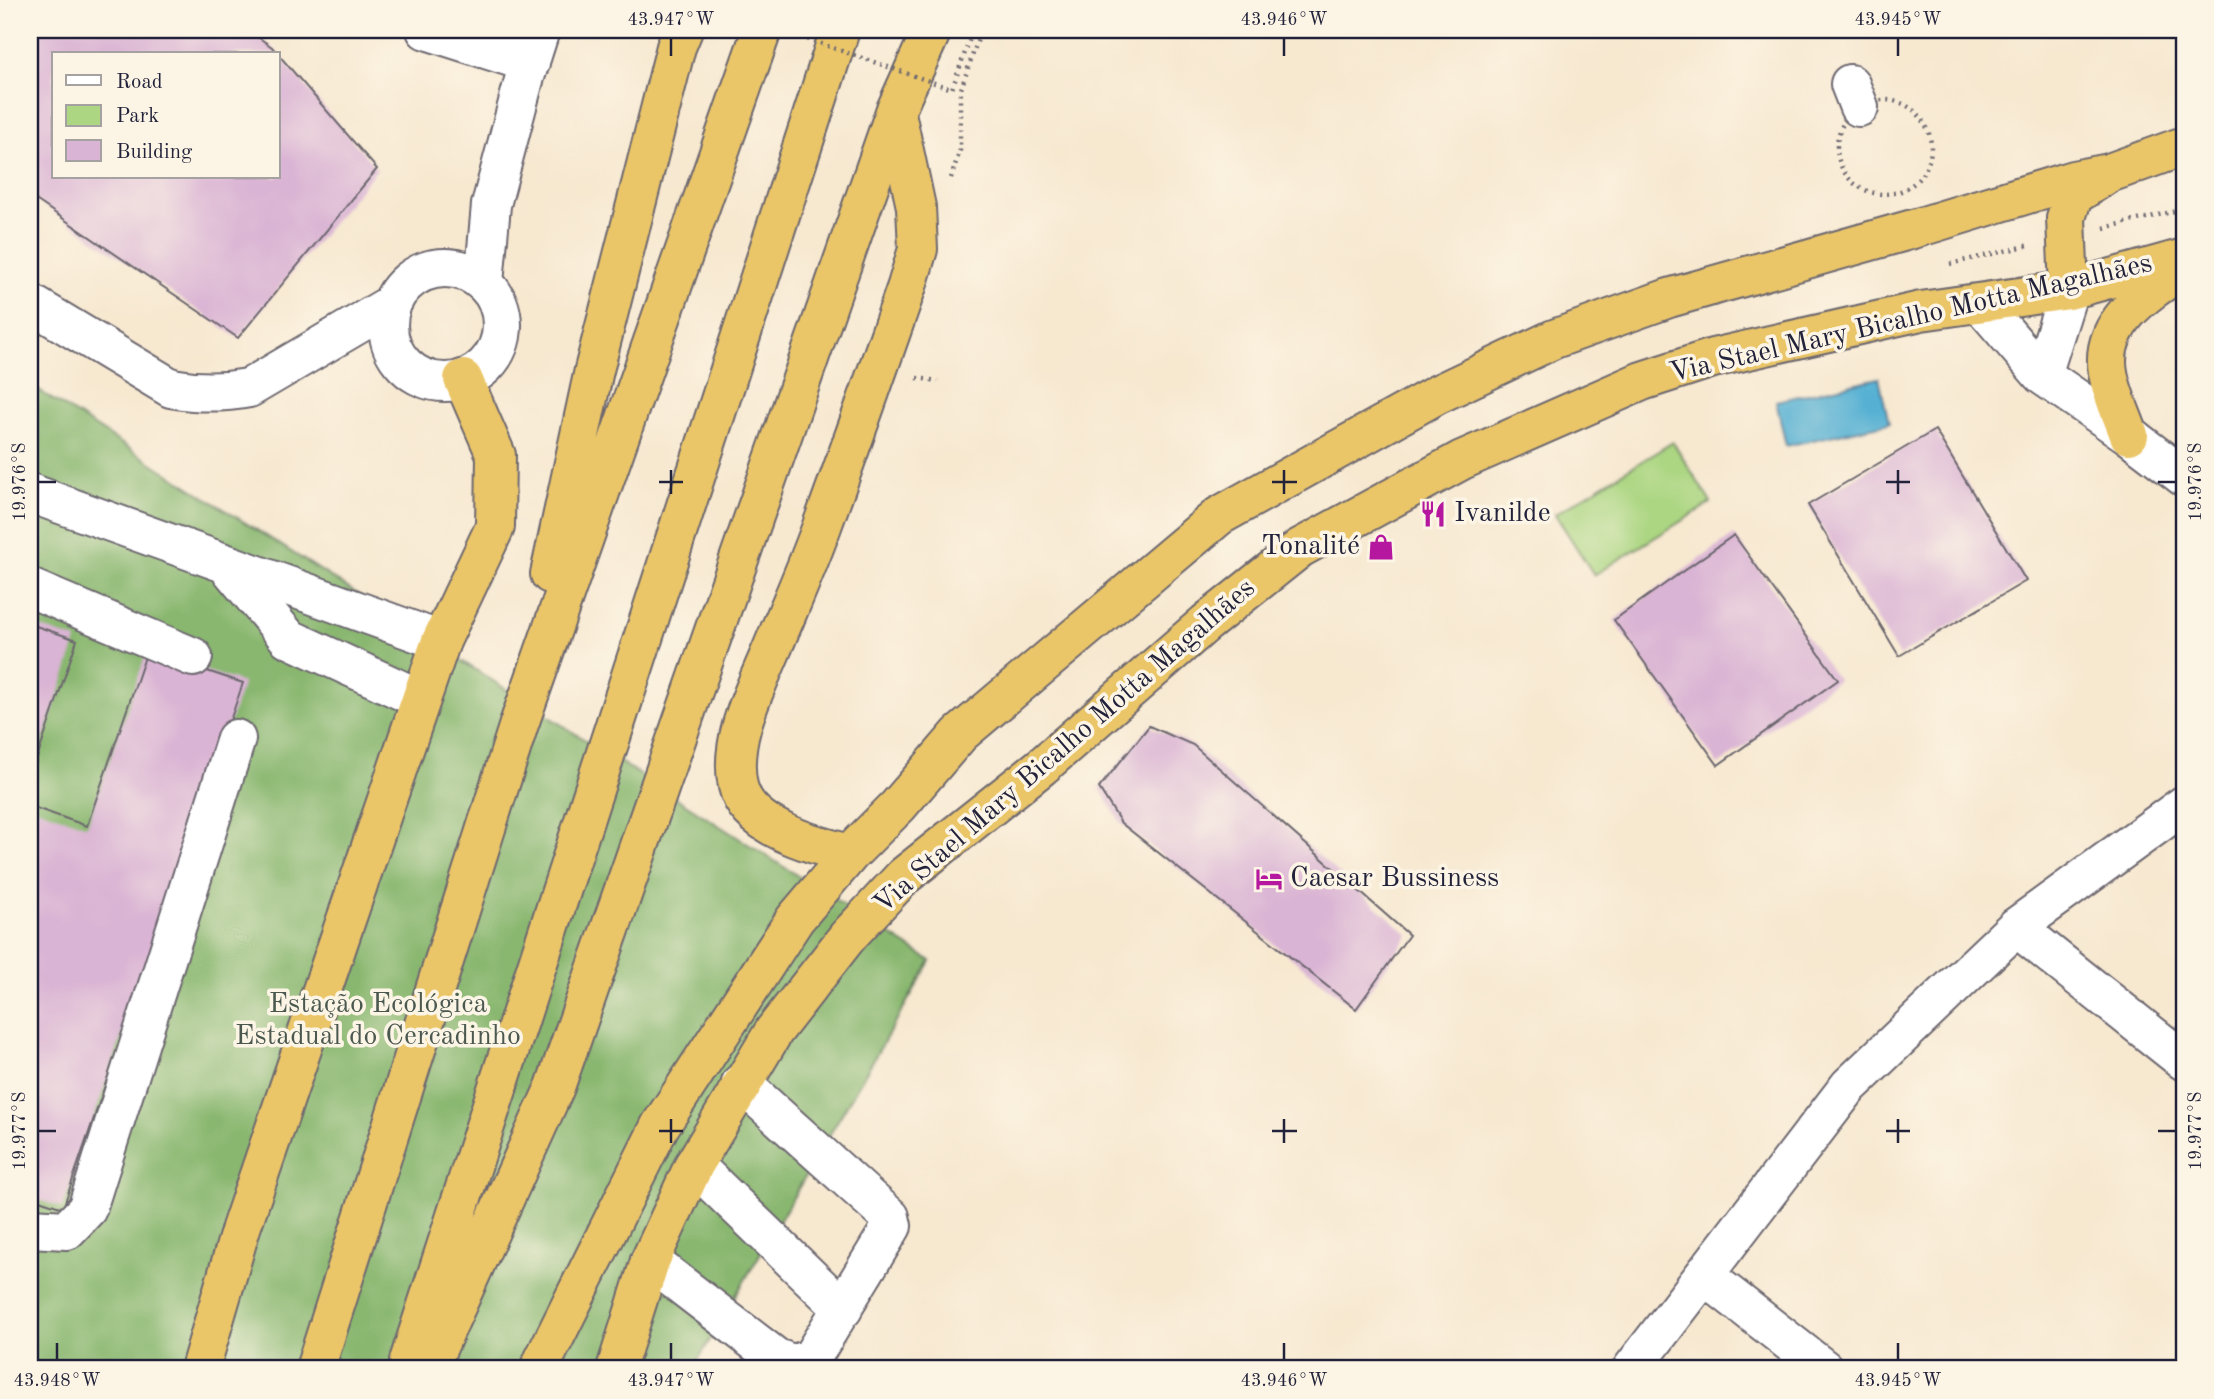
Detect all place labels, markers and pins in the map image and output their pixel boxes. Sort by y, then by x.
restaurant icon: Ivanilde [1418,499,1448,529]
place label: Ivanilde [1454,500,1551,528]
shop icon: Tonalité [1366,532,1396,562]
place label: Tonalité [1261,533,1360,561]
hotel icon: Caesar Bussiness [1254,864,1284,894]
place label: Caesar Bussiness [1290,865,1499,893]

